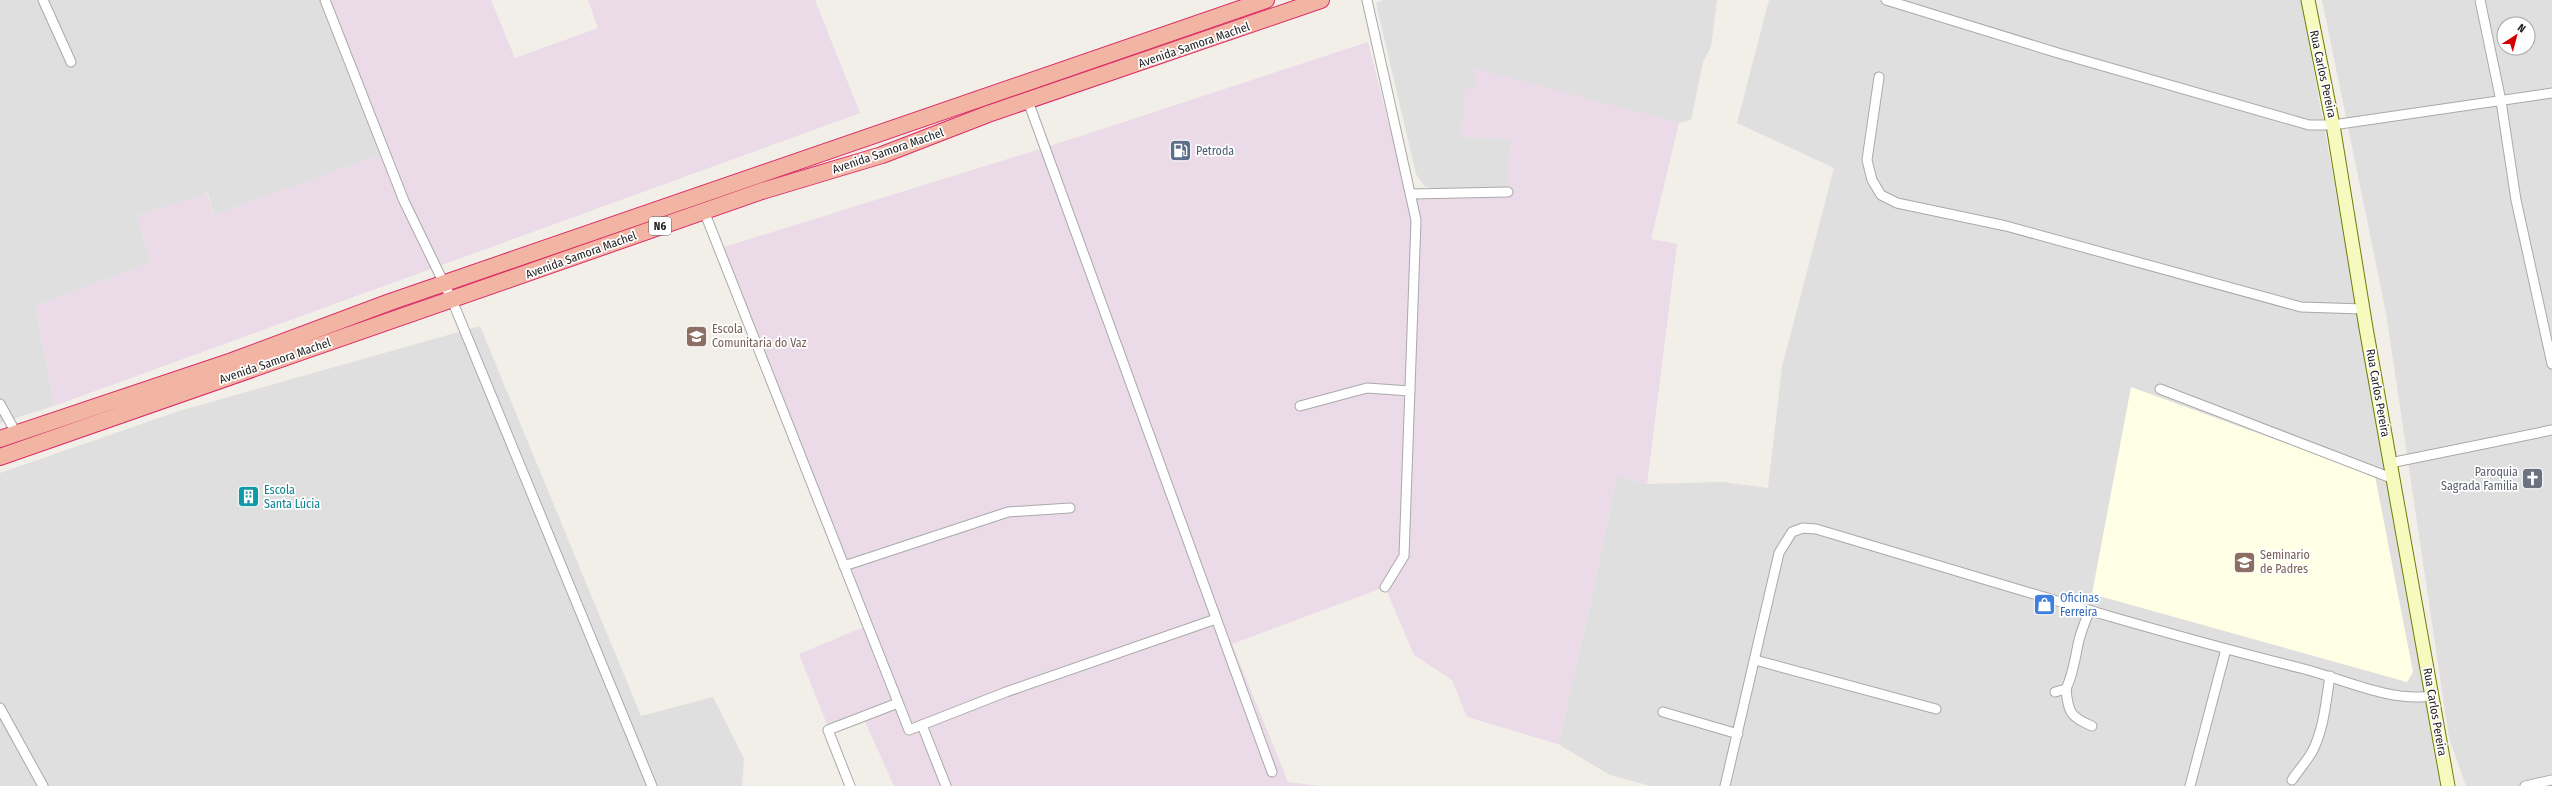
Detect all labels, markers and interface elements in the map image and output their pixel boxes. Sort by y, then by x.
north arrow [2496,16,2536,56]
street label: Avenida Samora Machel [1136,19,1252,71]
text: N [2515,21,2528,36]
street label: Rua Carlos Pereira [2307,29,2339,119]
street label: Avenida Samora Machel [830,125,946,177]
fuel station icon: Petroda [1168,138,1194,164]
place label: Petroda [1196,144,1234,158]
road number: N6 [649,217,671,235]
street label: Avenida Samora Machel [524,228,638,282]
place label: Escola Comunitaria do Vaz [712,322,807,350]
school or university icon: Escola Comunitaria do Vaz [683,323,709,349]
street label: Avenida Samora Machel [217,335,333,387]
street label: Rua Carlos Pereira [2363,348,2393,438]
place label: Paroquia Sagrada Familia [2441,465,2518,493]
church icon: Paroquia Sagrada Familia [2520,466,2546,492]
place label: Escola Santa Lúcia [264,483,320,511]
building icon: Escola Santa Lúcia [235,484,261,510]
place label: Seminario de Padres [2260,548,2310,576]
school or university icon: Seminario de Padres [2232,549,2258,575]
place label: Oficinas Ferreira [2060,591,2099,619]
shop icon: Oficinas Ferreira [2032,592,2058,618]
street label: Rua Carlos Pereira [2420,667,2450,757]

